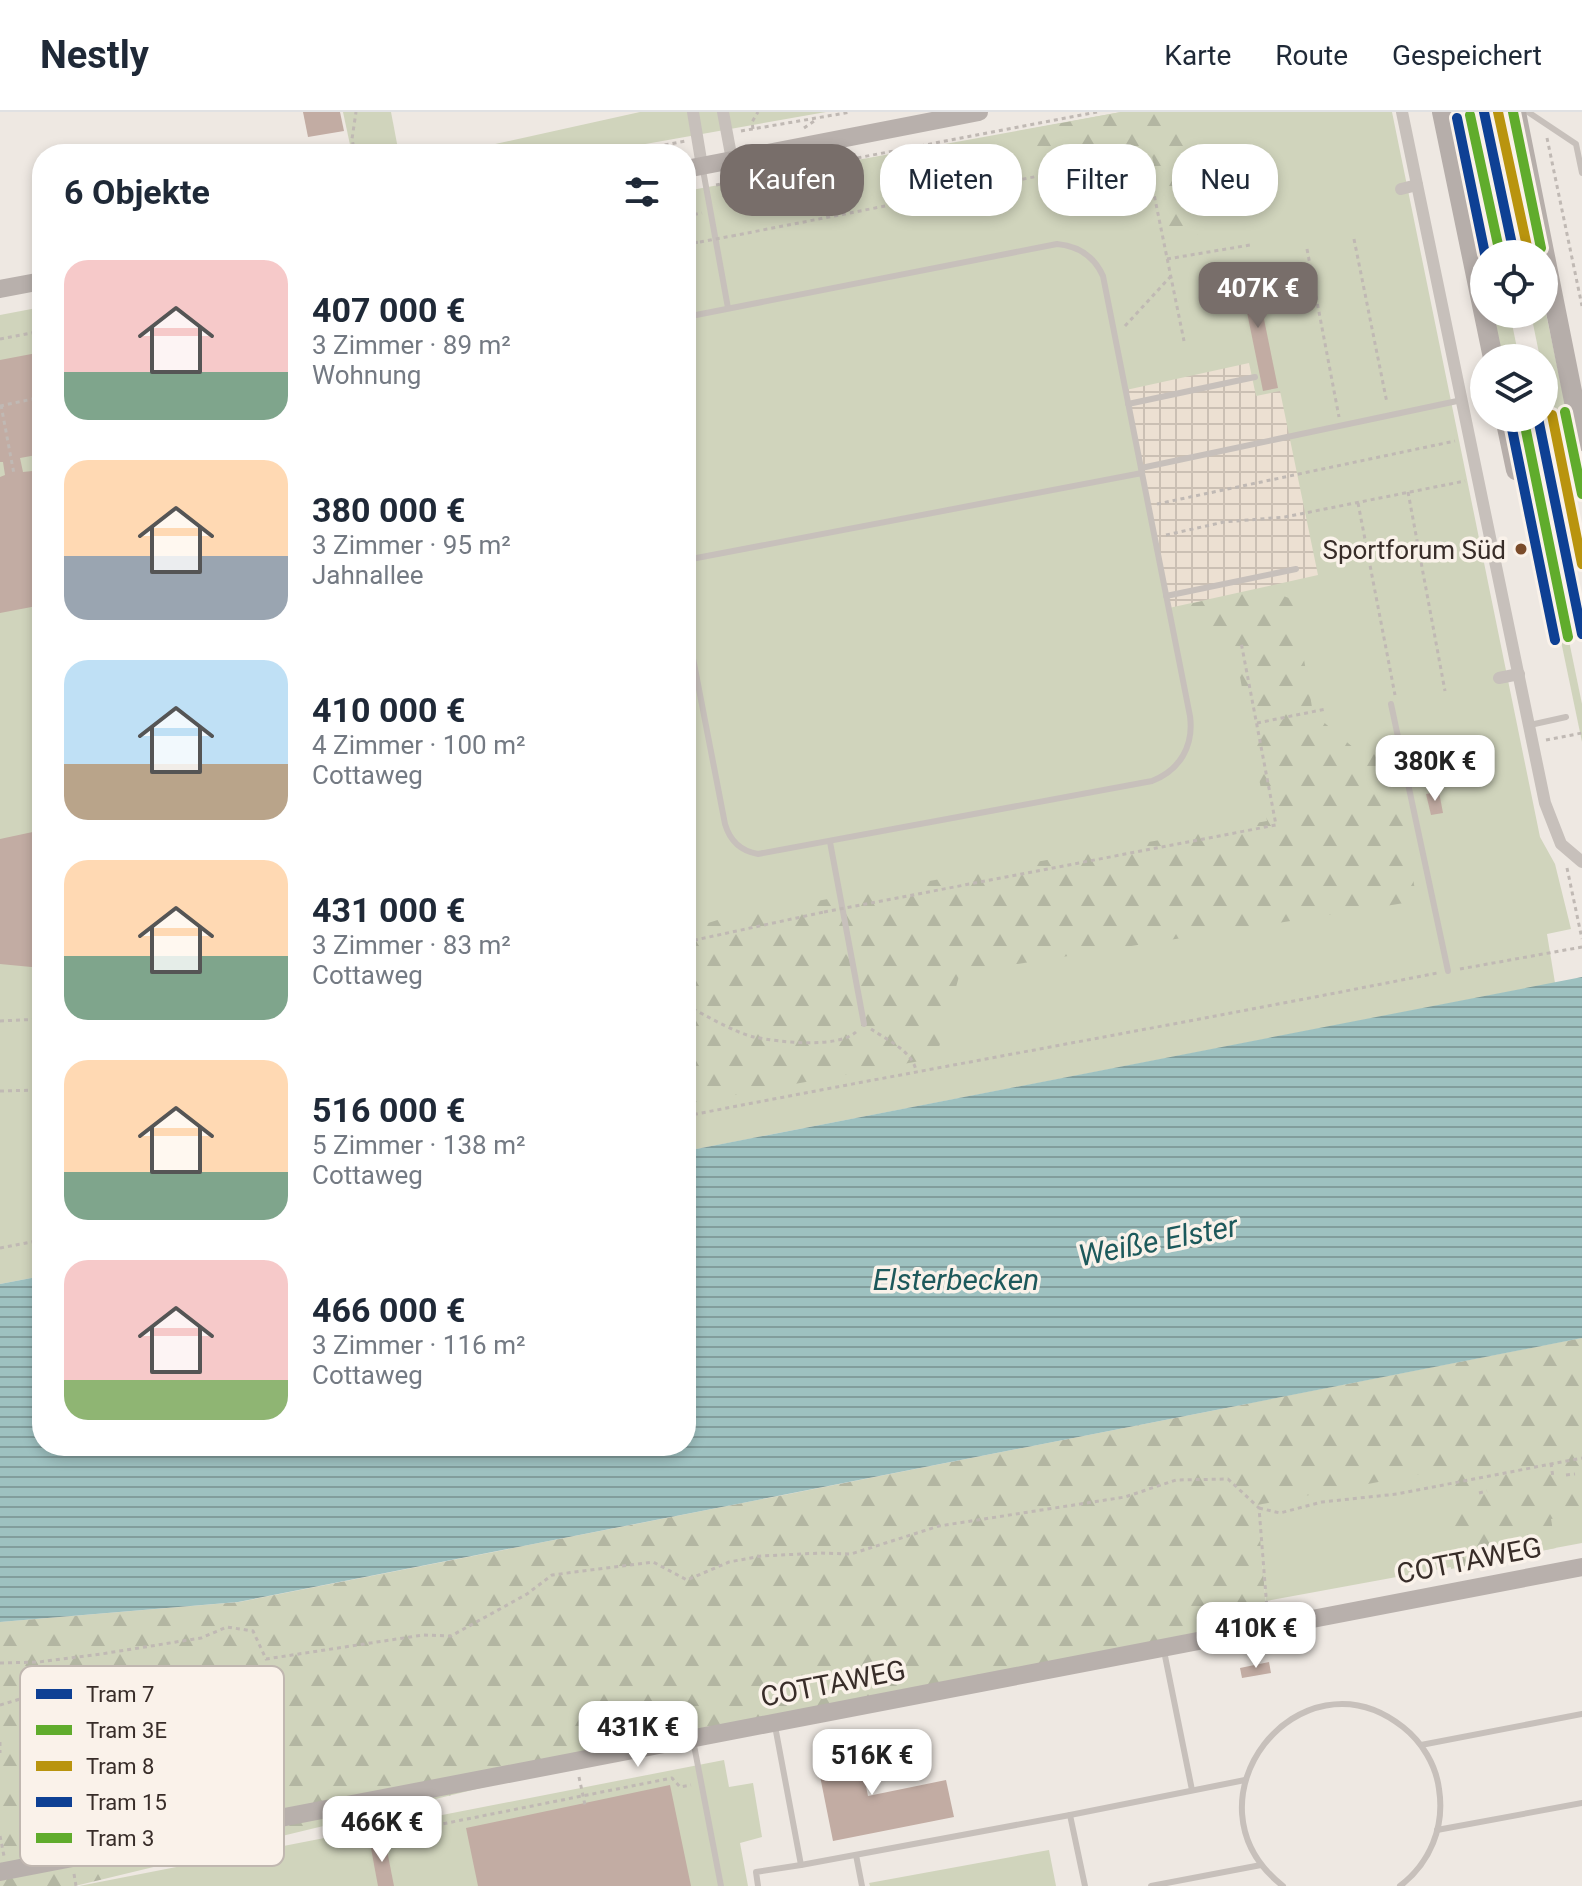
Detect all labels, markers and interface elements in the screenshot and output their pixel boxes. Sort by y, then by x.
text: Nestly [40,33,149,77]
text: Karte [1164,39,1231,72]
text: Route [1275,39,1348,72]
text: Gespeichert [1392,39,1542,72]
chip: Kaufen [720,144,864,216]
chip: Mieten [880,144,1022,216]
chip: Filter [1038,144,1156,216]
chip: Neu [1172,144,1278,216]
icon: filters [620,170,664,214]
text: 6 Objekte [64,172,210,212]
map controls [1470,240,1558,432]
button: locate [1470,240,1558,328]
pin: 407K € [1193,262,1323,330]
text: 407K € [1217,273,1299,303]
text: 407 000 € [312,290,465,330]
icon: home [128,292,224,388]
text: 3 Zimmer · 89 m² [312,330,511,360]
button: layers [1470,344,1558,432]
text: Wohnung [312,360,421,390]
text: 380 000 € [312,490,465,530]
icon: home [128,492,224,588]
text: 3 Zimmer · 95 m² [312,530,511,560]
place label: Sportforum Süd [1322,535,1506,565]
marker: Sportforum Süd [1513,541,1529,557]
text: Jahnallee [312,560,424,590]
text: 410 000 € [312,690,465,730]
icon: home [128,692,224,788]
text: 4 Zimmer · 100 m² [312,730,525,760]
pin: 380K € [1370,735,1500,803]
text: 380K € [1394,746,1476,776]
text: Cottaweg [312,760,423,790]
text: 431 000 € [312,890,465,930]
icon: home [128,892,224,988]
text: 3 Zimmer · 83 m² [312,930,511,960]
text: Cottaweg [312,960,423,990]
text: 516 000 € [312,1090,465,1130]
icon: home [128,1092,224,1188]
text: 5 Zimmer · 138 m² [312,1130,525,1160]
text: Cottaweg [312,1160,423,1190]
water label: Weiße Elster [1075,1208,1242,1273]
water label: Elsterbecken [873,1262,1039,1297]
text: 466 000 € [312,1290,465,1330]
icon: home [128,1292,224,1388]
text: 3 Zimmer · 116 m² [312,1330,525,1360]
text: Cottaweg [312,1360,423,1390]
street label: COTTAWEG [1394,1530,1544,1591]
pin: 410K € [1191,1602,1321,1670]
text: 410K € [1215,1613,1297,1643]
street label: COTTAWEG [758,1653,908,1714]
legend [20,1666,284,1866]
text: Tram 7 [86,1682,154,1707]
pin: 431K € [573,1701,703,1769]
text: 431K € [597,1712,679,1742]
text: Tram 3E [86,1718,167,1743]
pin: 516K € [807,1729,937,1797]
text: 516K € [831,1740,913,1770]
text: Tram 8 [86,1754,154,1779]
text: Tram 15 [86,1790,167,1815]
pin: 466K € [317,1796,447,1864]
text: 466K € [341,1807,423,1837]
text: Tram 3 [86,1826,154,1851]

